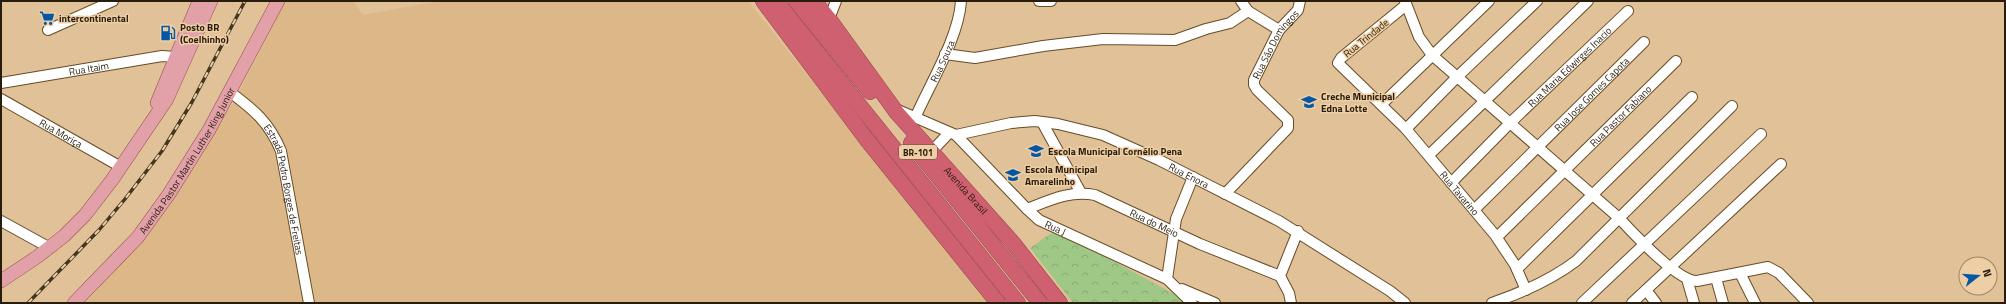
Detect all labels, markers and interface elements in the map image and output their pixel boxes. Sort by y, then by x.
street label: Rua Sāo Domingos [1248,6,1302,81]
supermarket icon: intercontinental [38,9,56,27]
place label: intercontinental [59,11,129,26]
street label: Rua Trindade [1340,15,1392,61]
place label: Posto BR (Coelhinho) [180,20,229,47]
street label: Rua Maria Edwirges Inacio [1524,23,1615,110]
fuel station icon: Posto BR (Coelhinho) [159,24,177,42]
street label: Rua Souza [926,38,958,85]
street label: Rua Jose Gomes Capota [1551,54,1632,134]
street label: Rua Itaim [68,58,110,79]
street label: Rua Pastor Fabiano [1586,82,1655,150]
street label: Avenida Pastor Martin Luther King Junior [135,84,238,237]
place label: Creche Municipal Edna Lotte [1321,89,1395,116]
school or university icon: Creche Municipal Edna Lotte [1300,93,1318,111]
street label: Rua Moriça [37,115,85,151]
street label: Estrada Pedro Borges de Freitas [260,121,308,256]
school or university icon: Escola Municipal Cornélio Pena [1027,142,1045,160]
place label: Escola Municipal Cornélio Pena [1048,144,1182,159]
road number: BR-101 [899,145,937,159]
street label: Rua Enora [1166,159,1212,192]
place label: Escola Municipal Amarelinho [1025,162,1098,189]
street label: Avenida Brasil [941,163,991,217]
school or university icon: Escola Municipal Amarelinho [1004,166,1022,184]
street label: Rua Tavarino [1437,167,1483,219]
street label: Rua do Meio [1127,205,1181,241]
street label: Rua J [1043,216,1069,239]
north arrow [1958,256,1998,296]
text: N [1979,267,1996,279]

